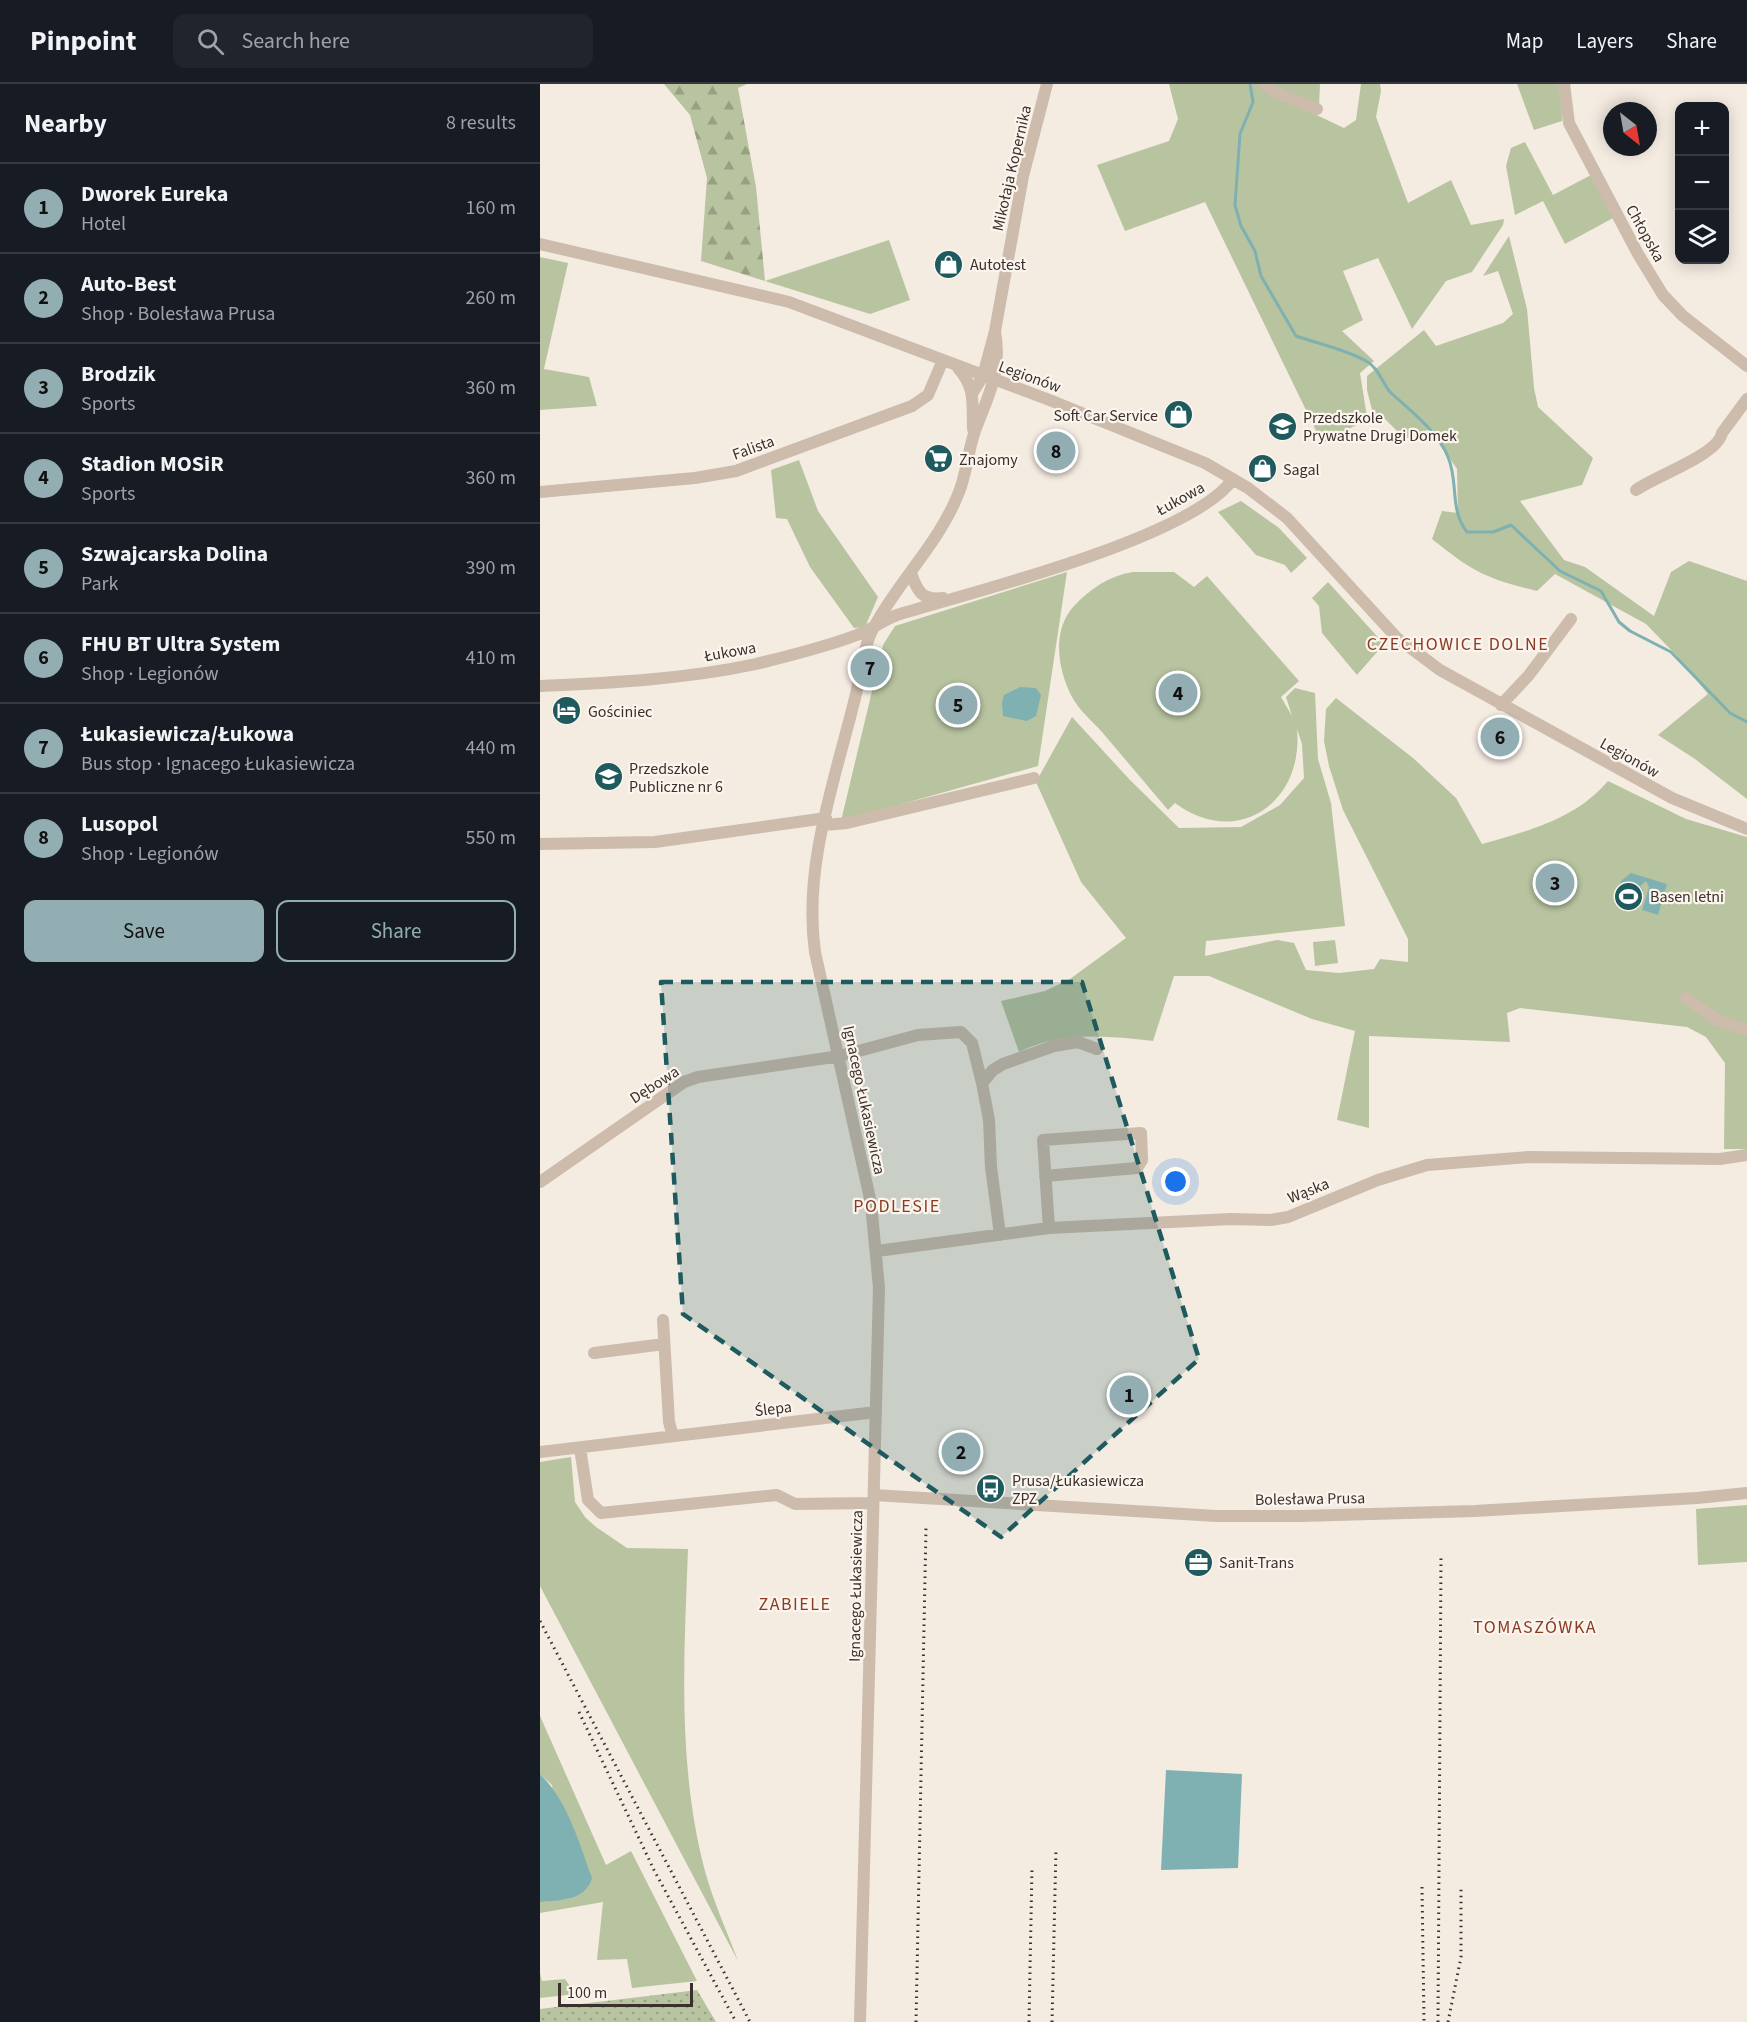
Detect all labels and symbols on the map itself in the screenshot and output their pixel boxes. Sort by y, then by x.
north arrow [1603,102,1657,156]
street label: Mikołaja Kopernika [987,103,1037,233]
street label: Chłopska [1620,201,1670,266]
shop icon: Autotest [933,248,965,280]
place label: Autotest [970,254,1026,276]
street label: Legionów [995,356,1064,399]
shop icon: Soft Car Service [1163,399,1195,431]
place label: Soft Car Service [1053,405,1158,427]
place label: Przedszkole Prywatne Drugi Domek [1303,407,1457,447]
school or university icon: Przedszkole Prywatne Drugi Domek [1266,410,1298,442]
pin: 8 [1036,428,1076,473]
street label: Falista [729,430,777,466]
supermarket icon: Znajomy [922,443,954,475]
place label: Znajomy [959,449,1018,471]
shop icon: Sagal [1246,453,1278,485]
place label: Sagal [1283,459,1320,481]
street label: Łukowa [1151,477,1209,522]
district label: CZECHOWICE DOLNE [1367,632,1549,657]
street label: Łukowa [702,637,758,668]
pin: 7 [850,646,890,690]
pin: 4 [1158,670,1198,716]
pin: 5 [938,682,978,728]
hotel icon: Gościniec [551,695,583,727]
place label: Gościniec [588,701,652,723]
pin: 6 [1480,714,1520,760]
street label: Legionów [1596,733,1664,783]
place label: Przedszkole Publiczne nr 6 [629,758,723,798]
school or university icon: Przedszkole Publiczne nr 6 [592,761,624,793]
pin: 3 [1536,860,1574,906]
sports icon: Basen letni [1613,880,1645,912]
place label: Basen letni [1650,886,1724,908]
street label: Ignacego Łukasiewicza [837,1024,891,1177]
street label: Dębowa [626,1061,683,1109]
your location [1161,1167,1190,1196]
street label: Wąska [1284,1173,1332,1209]
district label: PODLESIE [853,1194,941,1219]
pin: 1 [1110,1372,1148,1418]
street label: Ślepa [753,1396,793,1422]
pin: 2 [942,1430,980,1474]
place label: Prusa/Łukasiewicza ZPZ [1012,1470,1144,1510]
bus stop icon: Prusa/Łukasiewicza ZPZ [975,1473,1007,1505]
street label: Bolesława Prusa [1255,1487,1365,1511]
street label: Ignacego Łukasiewicza [844,1510,868,1662]
office icon: Sanit-Trans [1182,1546,1214,1578]
place label: Sanit-Trans [1219,1552,1294,1574]
district label: ZABIELE [759,1592,831,1617]
district label: TOMASZÓWKA [1473,1615,1597,1640]
scale bar [558,1980,693,2008]

